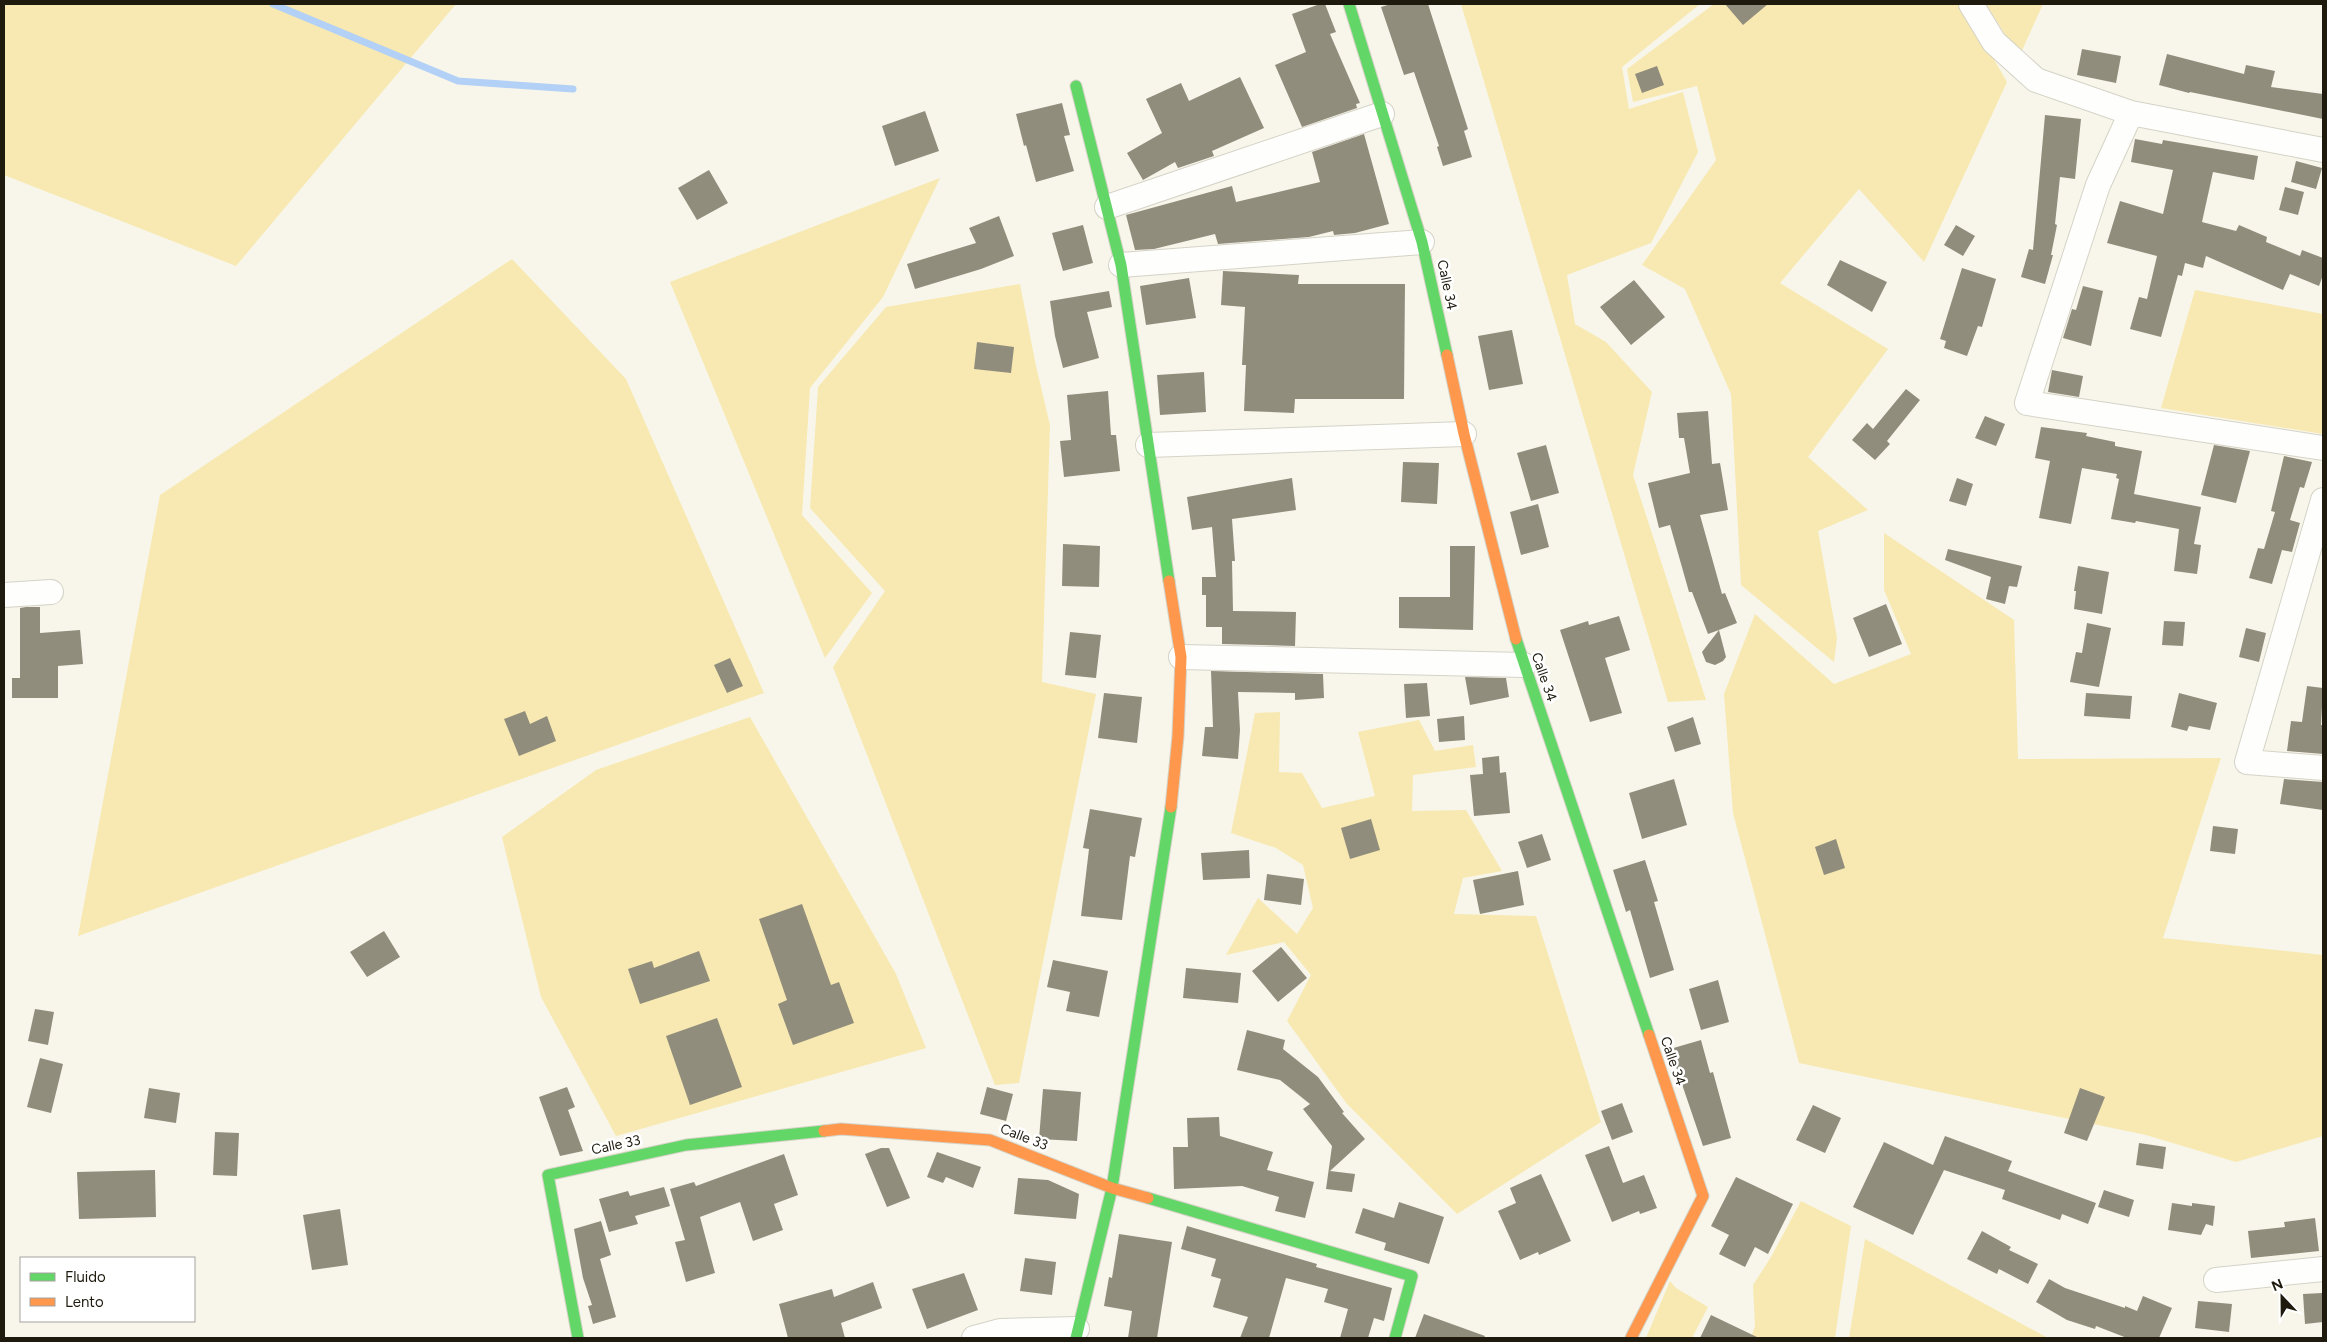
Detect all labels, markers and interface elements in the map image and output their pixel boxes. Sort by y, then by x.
street label: Calle 34 [1433,258,1461,312]
street label: Calle 34 [1528,650,1560,704]
street label: Calle 34 [1657,1034,1689,1088]
street label: Calle 33 [998,1120,1050,1154]
street label: Calle 33 [590,1132,642,1158]
legend [20,1257,195,1322]
text: Fluido [65,1268,106,1286]
north arrow [2257,1272,2307,1322]
text: N [2269,1276,2286,1295]
text: Lento [65,1293,104,1311]

